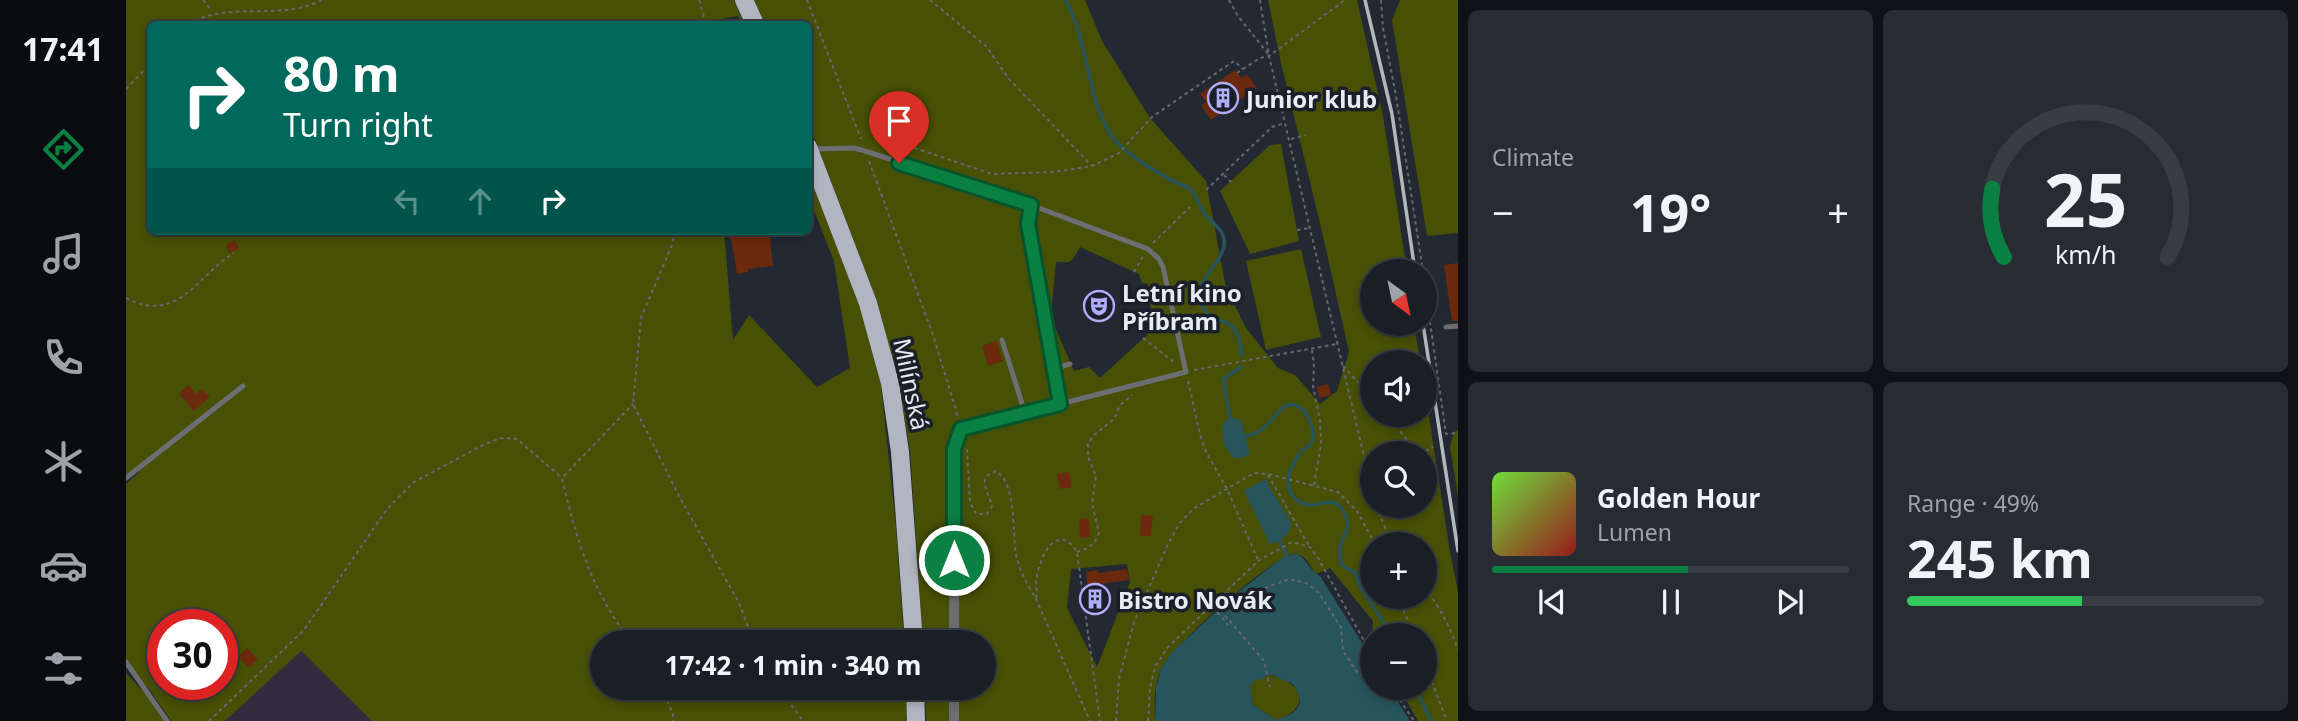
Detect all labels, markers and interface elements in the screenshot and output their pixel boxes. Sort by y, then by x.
text: 17:41 [22,27,104,70]
text: 80 m [283,40,400,106]
icon: right [168,49,259,140]
building icon: Junior klub [1206,81,1240,115]
place label: Junior klub [1244,82,1377,115]
pin [869,91,929,163]
icon: arrive [880,102,918,140]
text: Turn right [283,103,433,146]
icon: directions [39,125,88,174]
text: Climate [1492,141,1574,173]
text: 25 [2044,149,2127,248]
text: 19° [1630,176,1711,247]
icon: left [388,182,426,220]
icon: ahead [461,182,499,220]
icon: right [534,182,572,220]
text: − [1492,186,1514,238]
text: + [1827,186,1849,238]
icon: music [39,229,88,278]
text: km/h [2055,237,2116,271]
north arrow [1360,259,1437,336]
map controls [1360,259,1437,700]
place label: Letní kino Příbram [1122,276,1242,337]
theatre icon: Letní kino Příbram [1082,289,1116,323]
icon: phone [39,333,88,382]
street label: Milínská [886,335,938,433]
button: sound [1360,350,1437,427]
icon: climate [39,437,88,486]
button: search [1360,441,1437,518]
text: Golden Hour [1597,480,1760,516]
text: Range · 49% [1907,487,2039,519]
text: Lumen [1597,516,1672,548]
text: 245 km [1907,522,2093,593]
position arrow [917,523,991,597]
button: + [1360,532,1437,609]
icon: car [39,541,88,590]
building icon: Bistro Novák [1078,582,1112,616]
place label: Bistro Novák [1118,583,1272,616]
icon: previous [1533,583,1571,621]
icon: pause [1652,583,1690,621]
icon: next [1771,583,1809,621]
speed limit sign: 30 [147,609,238,700]
button: − [1360,623,1437,700]
icon: filters [39,644,88,693]
text: 17:42 · 1 min · 340 m [665,647,921,683]

